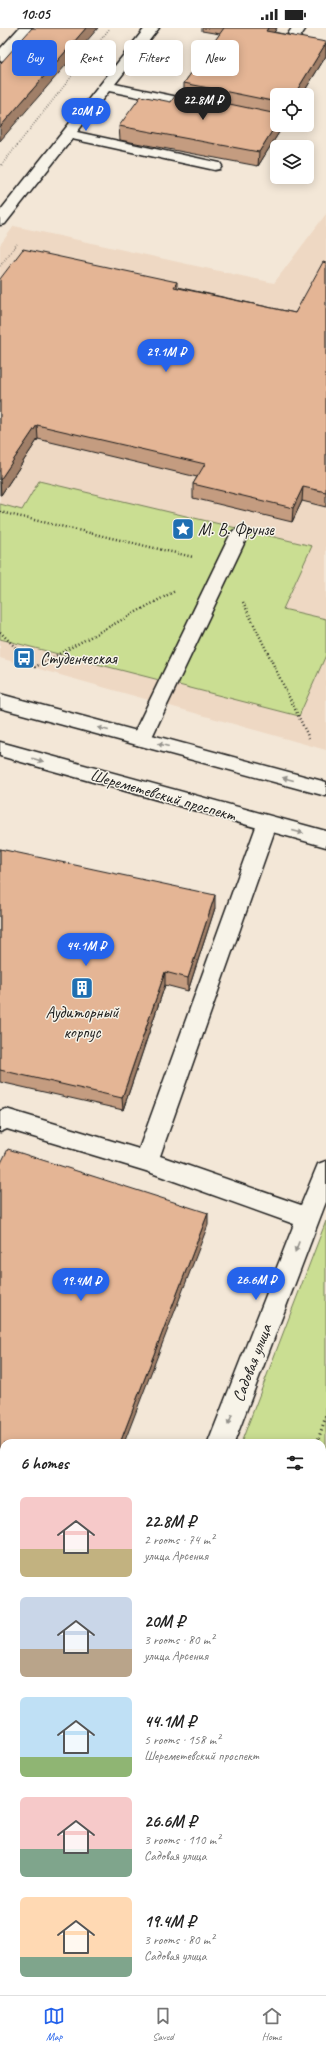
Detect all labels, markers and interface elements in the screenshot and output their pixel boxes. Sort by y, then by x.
text: 10:05 [20,5,50,24]
chip: Buy [12,40,57,76]
chip: Rent [65,40,116,76]
chip: Filters [124,40,183,76]
chip: New [191,40,239,76]
pin: 22.8M ₽ [166,87,240,121]
map controls [270,88,314,184]
button: locate [270,88,314,132]
text: 22.8M ₽ [183,92,223,108]
pin: 20M ₽ [58,98,114,132]
text: 20M ₽ [70,103,102,119]
button: layers [270,140,314,184]
pin: 29.1M ₽ [129,339,203,373]
text: 29.1M ₽ [146,344,186,360]
place icon: М. В. Фрунзе [170,516,196,542]
place label: М. В. Фрунзе [198,519,275,540]
bus stop icon: Студенческая [11,645,37,671]
place label: Студенческая [40,648,118,669]
one-way arrow [97,726,109,732]
one-way arrow [157,742,169,748]
one-way arrow [32,757,44,763]
street label: Шереметевский проспект [88,764,239,826]
one-way arrow [282,776,294,782]
one-way arrow [292,829,304,835]
pin: 44.1M ₽ [49,933,123,967]
text: 44.1M ₽ [66,938,106,954]
building icon: Аудиторный корпус [69,975,95,1001]
place label: Аудиторный корпус [45,1002,119,1043]
one-way arrow [293,1241,299,1253]
pin: 26.6M ₽ [219,1267,293,1301]
pin: 19.4M ₽ [44,1268,118,1302]
text: 26.6M ₽ [236,1272,276,1288]
text: 19.4M ₽ [61,1273,101,1289]
street label: Садовая улица [228,1320,277,1405]
one-way arrow [226,1415,232,1427]
icon: filters [284,1452,306,1474]
text: 6 homes [20,1453,68,1474]
text: 22.8M ₽ [144,1511,196,1532]
icon: home [52,1513,100,1561]
text: 2 rooms · 74 m² [144,1532,214,1548]
text: улица Арсения [144,1548,208,1564]
text: 20M ₽ [144,1611,185,1632]
icon: home [52,1613,100,1661]
text: 3 rooms · 80 m² [144,1632,214,1648]
text: улица Арсения [144,1648,208,1664]
text: 44.1M ₽ [144,1711,196,1732]
icon: home [52,1713,100,1761]
text: 5 rooms · 158 m² [144,1732,220,1748]
text: Шереметевский проспект [144,1748,259,1764]
text: 26.6M ₽ [144,1811,196,1832]
icon: home [52,1813,100,1861]
text: 3 rooms · 110 m² [144,1832,220,1848]
text: Садовая улица [144,1848,206,1864]
text: 19.4M ₽ [144,1911,195,1932]
icon: home [52,1913,100,1961]
text: 3 rooms · 80 m² [144,1932,214,1948]
text: Садовая улица [144,1948,206,1964]
tab: Map [43,2005,65,2043]
tab: Saved [152,2005,174,2043]
tab: Home [261,2005,283,2043]

